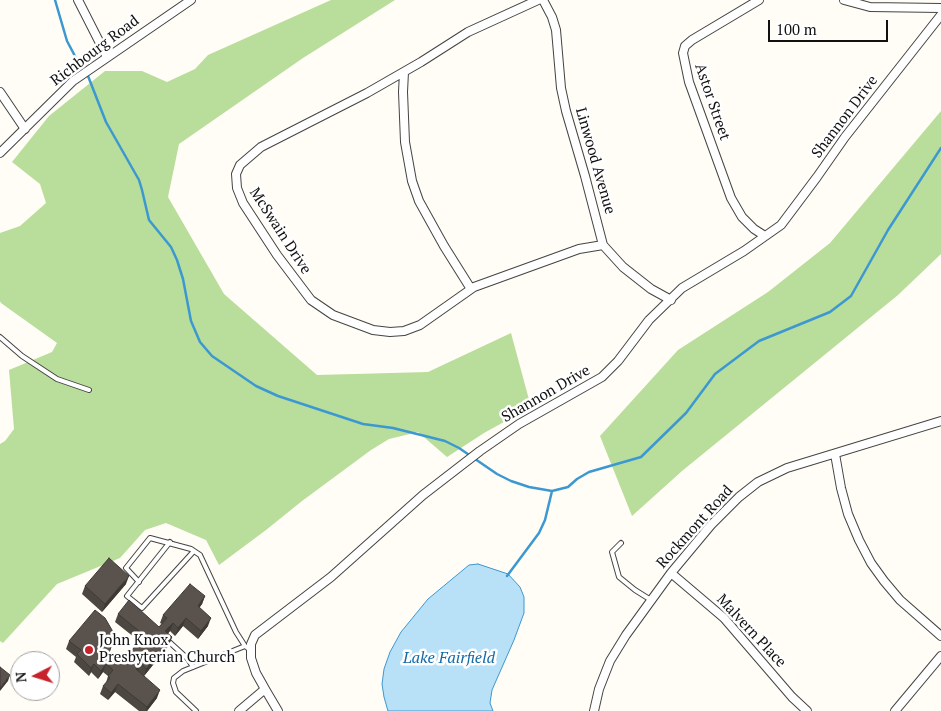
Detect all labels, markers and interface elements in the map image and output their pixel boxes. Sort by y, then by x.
scale bar [771,10,891,42]
street label: Richbourg Road [47,12,143,90]
text: 100 m [776,19,817,39]
street label: Astor Street [690,61,734,143]
street label: Shannon Drive [808,72,882,162]
street label: Linwood Avenue [571,106,619,216]
street label: McSwain Drive [245,184,315,278]
street label: Shannon Drive [499,361,593,427]
street label: Rockmont Road [653,482,737,572]
street label: Malvern Place [713,591,789,671]
place label: John Knox Presbyterian Church [99,632,235,667]
marker: John Knox Presbyterian Church [83,644,95,656]
water label: Lake Fairfield [403,648,495,668]
north arrow [10,651,60,701]
text: N [11,671,30,683]

